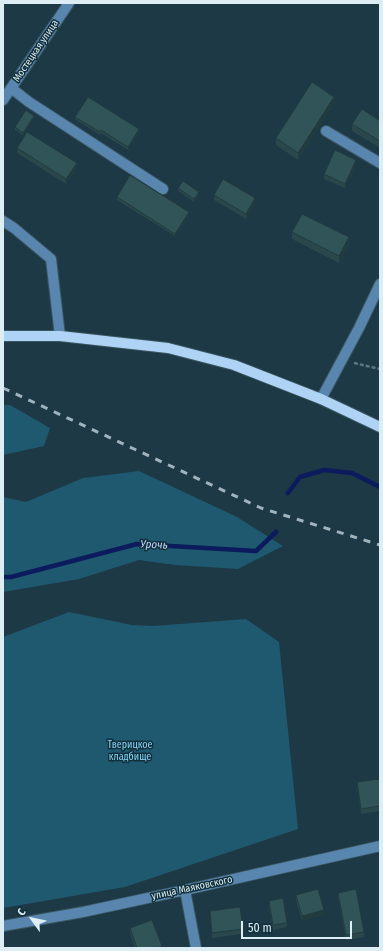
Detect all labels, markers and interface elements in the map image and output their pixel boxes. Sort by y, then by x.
street label: Мостецкая улица [11,18,61,84]
water label: Урочь [140,538,168,552]
park label: Тверицкое кладбище [107,739,153,762]
street label: улица Маяковского [151,874,233,902]
north arrow [12,899,52,939]
text: С [14,906,29,918]
scale bar [243,913,354,939]
text: 50 m [248,921,272,935]

